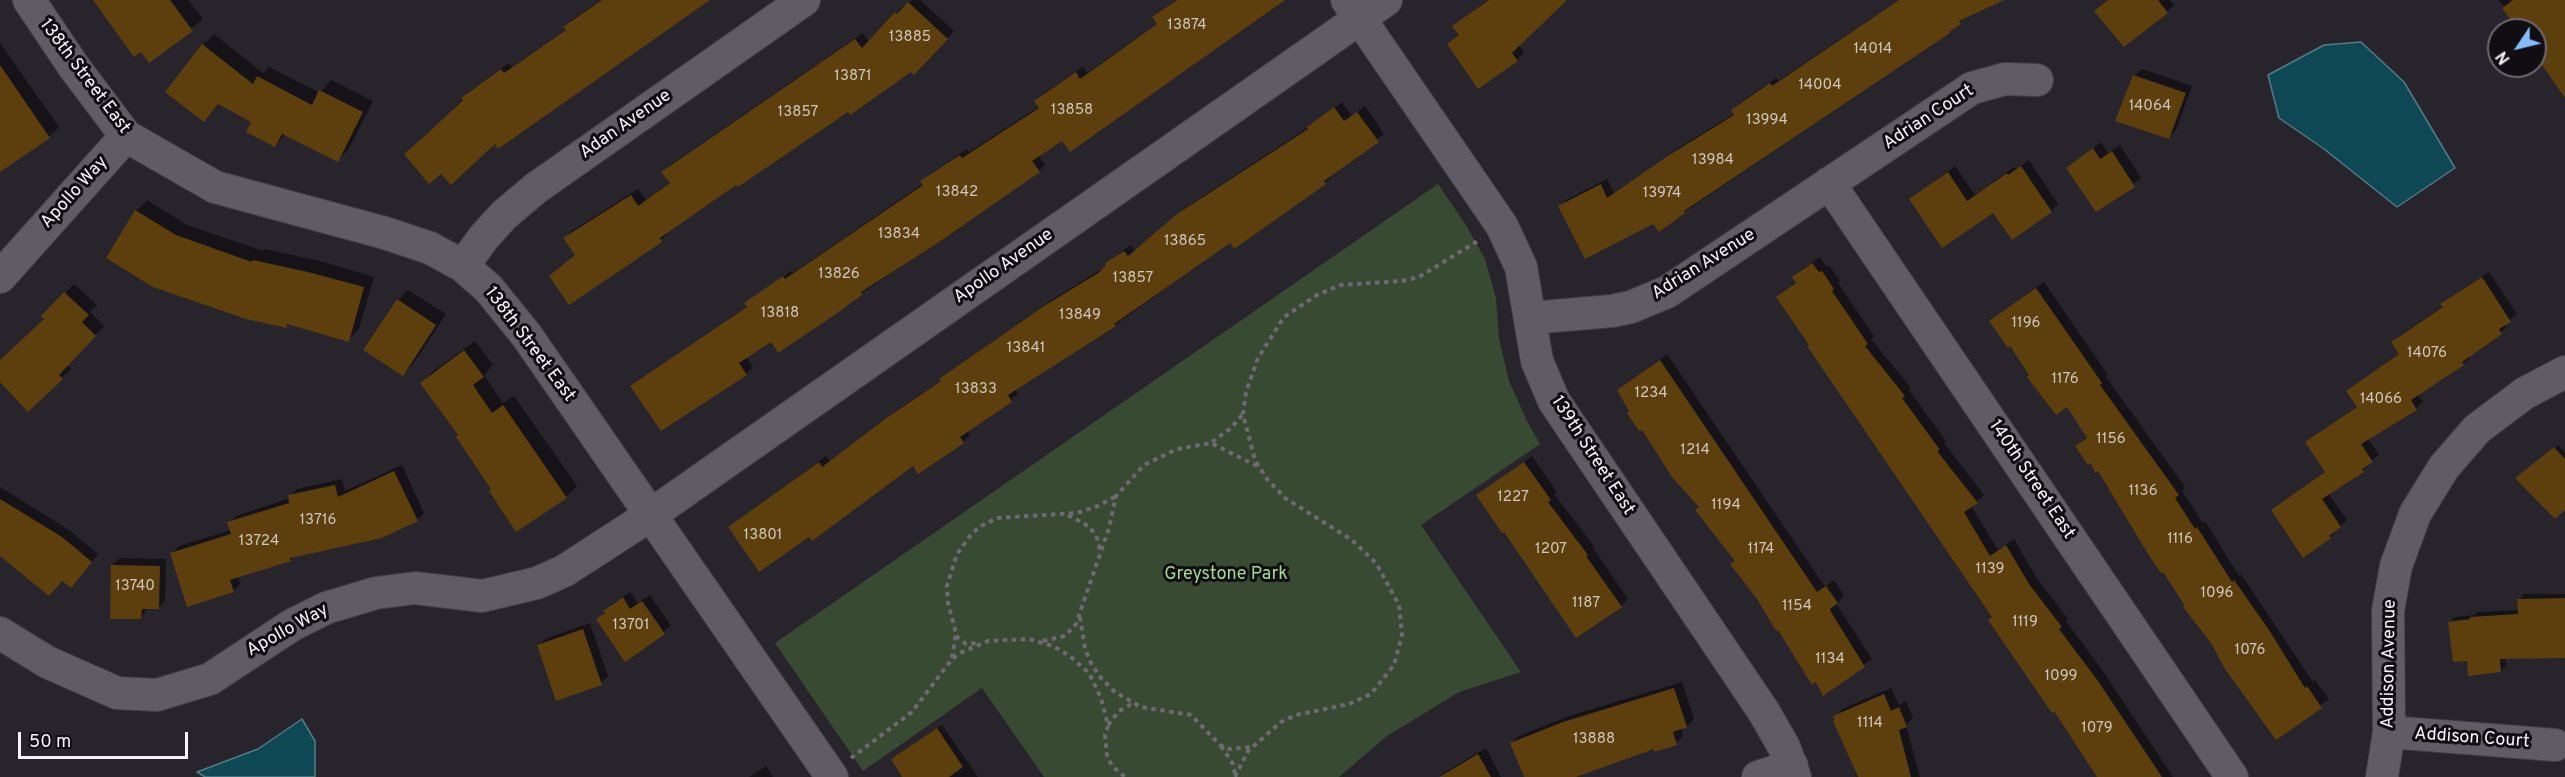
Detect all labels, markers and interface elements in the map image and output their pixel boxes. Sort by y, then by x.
street label: 138th Street East [34,15,134,139]
house number: 13874 [1167,17,1207,35]
north arrow [2487,18,2547,78]
house number: 13885 [889,29,931,47]
house number: 14014 [1854,41,1892,59]
text: N [2492,47,2515,68]
house number: 13871 [834,68,872,86]
house number: 14004 [1798,77,1842,95]
street label: Adrian Court [1880,81,1978,155]
street label: Adan Avenue [576,86,676,164]
house number: 14064 [2129,98,2171,116]
house number: 13858 [1051,102,1093,120]
house number: 13857 [778,104,818,122]
house number: 13994 [1746,112,1788,130]
street label: Apollo Way [37,152,113,234]
house number: 13984 [1692,152,1734,170]
house number: 13842 [936,184,978,202]
house number: 13974 [1643,185,1681,203]
street label: Apollo Avenue [950,225,1058,309]
street label: Adrian Avenue [1648,225,1760,305]
house number: 13834 [878,226,920,244]
house number: 13865 [1164,233,1206,251]
house number: 13826 [818,266,860,284]
house number: 13857 [1113,270,1153,288]
street label: 138th Street East [479,283,579,407]
house number: 13818 [761,305,799,323]
house number: 13849 [1059,307,1101,325]
house number: 1196 [2011,315,2041,333]
house number: 13841 [1007,340,1045,358]
house number: 14076 [2407,345,2447,363]
house number: 1176 [2051,371,2079,389]
house number: 13833 [955,381,997,399]
house number: 1234 [1634,385,1668,403]
house number: 14066 [2360,391,2402,409]
street label: 139th Street East [1545,392,1639,520]
street label: 140th Street East [1983,416,2079,544]
house number: 1156 [2096,431,2126,449]
house number: 1214 [1680,442,1710,460]
house number: 1136 [2128,483,2158,501]
house number: 1227 [1497,489,1529,507]
house number: 1194 [1711,497,1741,515]
house number: 13716 [299,512,337,530]
house number: 13801 [744,527,782,545]
house number: 1116 [2167,531,2193,549]
house number: 13724 [239,533,279,551]
house number: 1207 [1535,541,1567,559]
house number: 1174 [1748,541,1774,559]
house number: 1139 [1976,561,2004,579]
park label: Greystone Park [1164,564,1288,586]
house number: 13740 [115,578,155,596]
house number: 1096 [2200,585,2234,603]
house number: 1187 [1572,595,1600,613]
house number: 1154 [1782,598,1812,616]
street label: Addison Avenue [2378,599,2402,729]
street label: Apollo Way [243,600,333,662]
house number: 1119 [2012,614,2038,632]
house number: 13701 [612,617,650,635]
house number: 1076 [2235,642,2265,660]
house number: 1134 [1815,651,1845,669]
house number: 1099 [2044,668,2078,686]
house number: 1114 [1857,715,1883,733]
scale bar [21,720,190,758]
house number: 1079 [2081,720,2113,738]
street label: Addison Court [2414,724,2530,754]
text: 50 m [29,731,71,754]
house number: 13888 [1573,731,1615,749]

